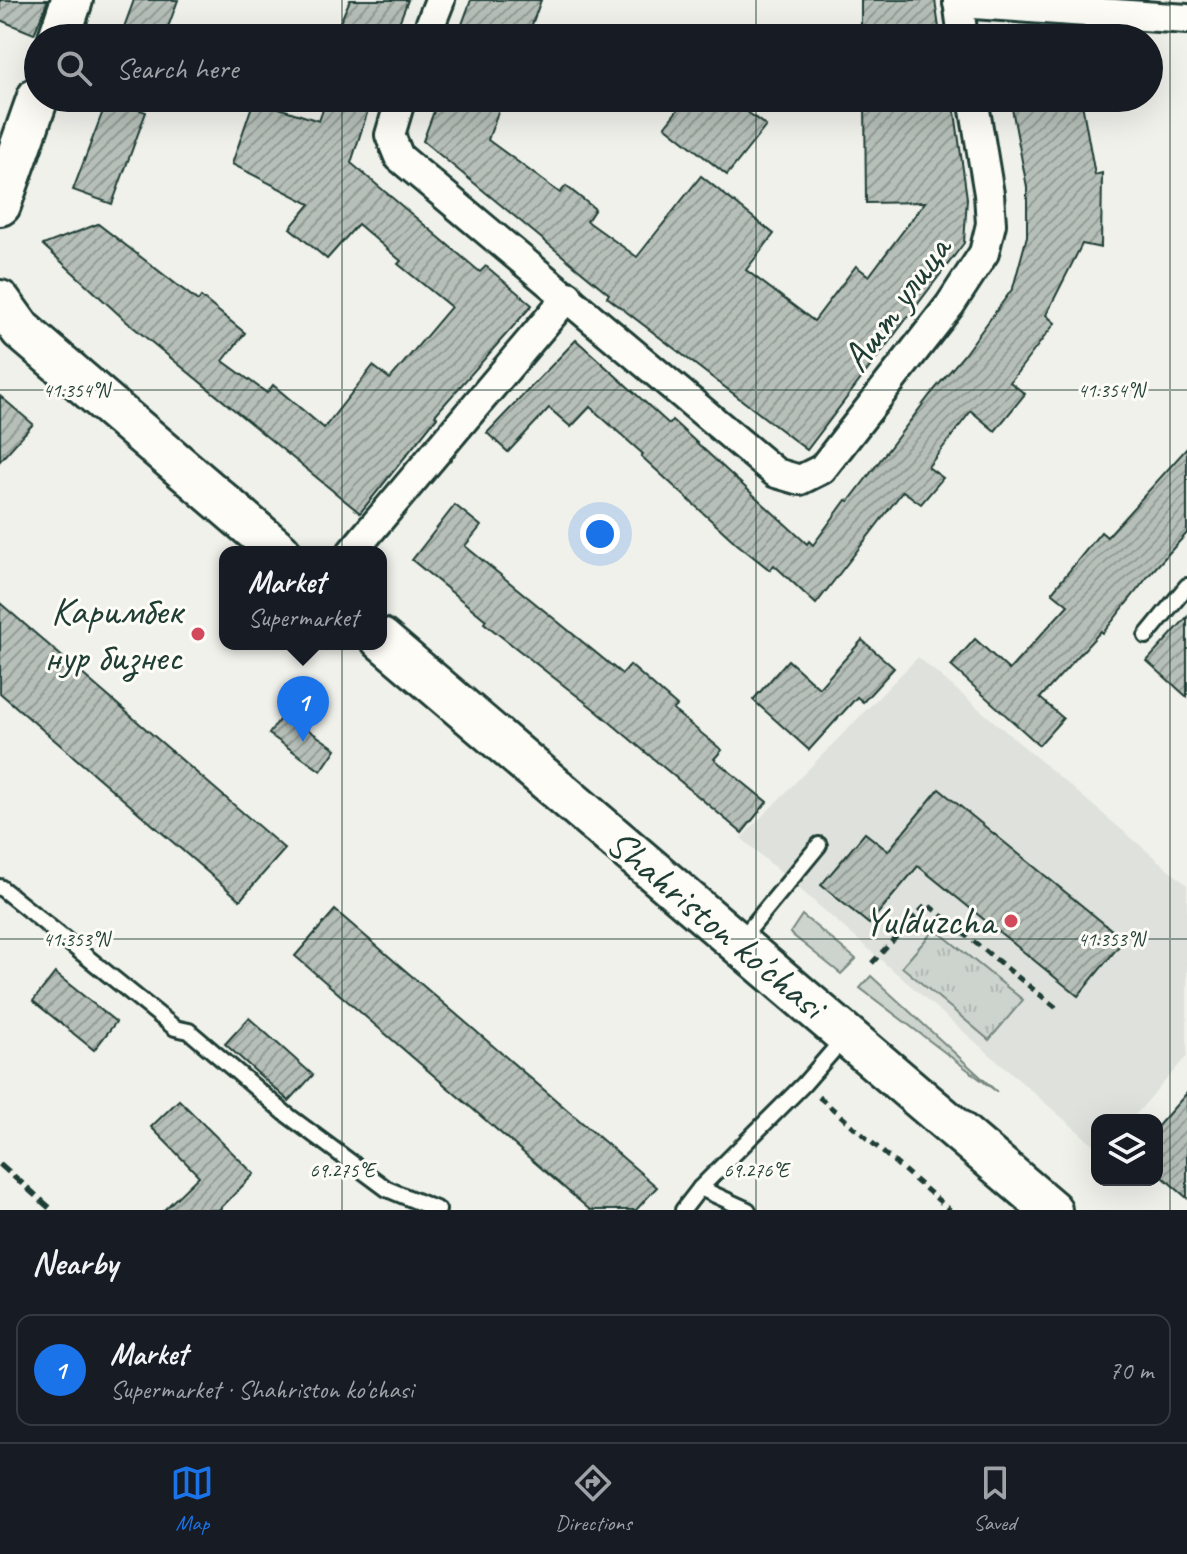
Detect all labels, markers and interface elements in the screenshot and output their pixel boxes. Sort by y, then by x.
search box [24,24,1163,112]
icon: search [52,46,96,90]
text: Search here [116,49,238,87]
street label: Ашт улица [830,224,964,381]
text: 41.354°N [43,378,112,403]
text: 41.354°N [1078,378,1147,403]
your location [580,514,620,554]
popup [219,546,387,650]
text: Market [248,563,325,601]
place label: Каримбек нур бизнес [44,586,185,682]
text: Supermarket [248,601,358,634]
marker: Каримбек нур бизнес [189,625,207,643]
pin: 1 [277,676,329,742]
street label: Shahriston ko'chasi [597,818,839,1033]
place label: Yulduzcha [863,896,999,946]
marker: Yulduzcha [1002,912,1020,930]
text: 41.353°N [43,927,112,952]
text: 41.353°N [1078,927,1147,952]
map controls [1091,1114,1163,1186]
button: layers [1091,1114,1163,1186]
text: 69.275°E [309,1158,377,1183]
text: 69.276°E [723,1158,791,1183]
text: Nearby [32,1241,118,1284]
text: Market [110,1335,187,1373]
text: 1 [54,1354,66,1387]
text: 70 m [1109,1354,1153,1387]
text: Supermarket · Shahriston ko'chasi [110,1373,413,1406]
tab: Map [170,1461,214,1537]
tab: Directions [555,1461,632,1537]
tab: Saved [973,1461,1017,1537]

